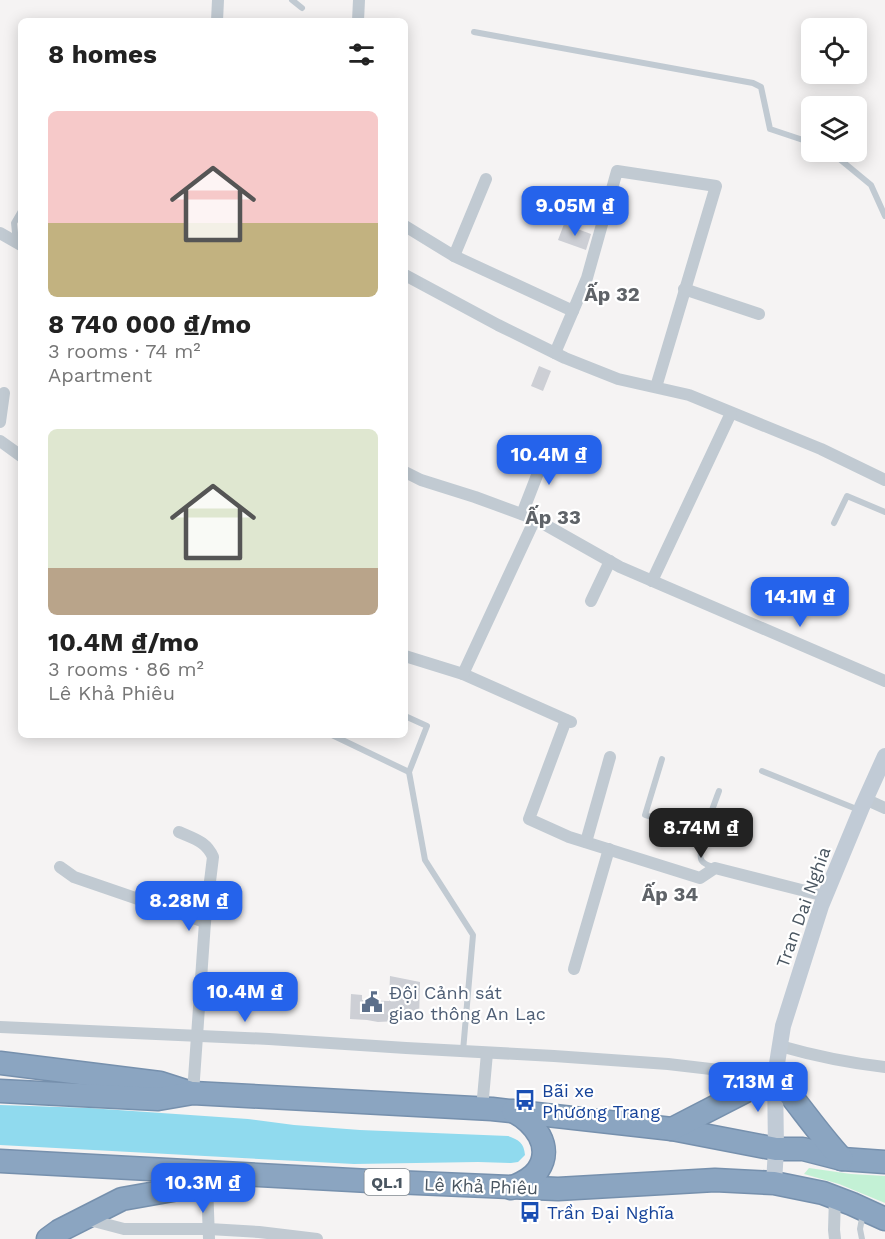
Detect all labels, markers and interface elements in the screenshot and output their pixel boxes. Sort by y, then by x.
map controls [801,18,867,162]
button: locate [801,18,867,84]
icon: filters [345,38,378,71]
text: 8 homes [48,39,157,69]
button: layers [801,96,867,162]
icon: home [159,150,267,258]
pin: 9.05M ₫ [520,186,630,237]
text: 9.05M ₫ [536,193,614,217]
district label: Ấp 32 [584,282,640,306]
text: 8 740 000 ₫/mo [48,309,251,339]
text: 3 rooms · 74 m² [48,339,201,363]
text: Apartment [48,363,152,387]
pin: 10.4M ₫ [494,435,604,486]
text: 10.4M ₫ [511,442,587,466]
icon: home [159,468,267,576]
district label: Ấp 33 [525,505,581,529]
pin: 14.1M ₫ [745,577,855,628]
text: 14.1M ₫ [765,584,835,608]
text: 10.4M ₫/mo [48,627,199,657]
text: 3 rooms · 86 m² [48,657,204,681]
text: Lê Khả Phiêu [48,681,175,705]
pin: 8.74M ₫ [646,808,756,859]
text: 8.74M ₫ [663,815,739,839]
street label: Tran Dai Nghia [771,844,835,970]
pin: 8.28M ₫ [134,881,244,932]
district label: Ấp 34 [642,882,698,906]
text: 8.28M ₫ [149,888,229,912]
pin: 10.4M ₫ [190,972,300,1023]
text: 10.4M ₫ [207,979,283,1003]
place label: Đội Cảnh sát giao thông An Lạc [389,982,546,1024]
public building icon: Đội Cảnh sát giao thông An Lạc [360,990,384,1014]
pin: 7.13M ₫ [703,1062,813,1113]
text: 7.13M ₫ [723,1069,793,1093]
place label: Bãi xe Phương Trang [542,1080,660,1122]
bus stop icon: Bãi xe Phương Trang [513,1088,537,1112]
pin: 10.3M ₫ [148,1163,258,1214]
road number: QL.1 [364,1169,410,1195]
text: 10.3M ₫ [165,1170,241,1194]
street label: Lê Khả Phiêu [424,1174,538,1198]
bus stop icon: Trần Đại Nghĩa [518,1200,542,1224]
place label: Trần Đại Nghĩa [547,1202,674,1223]

